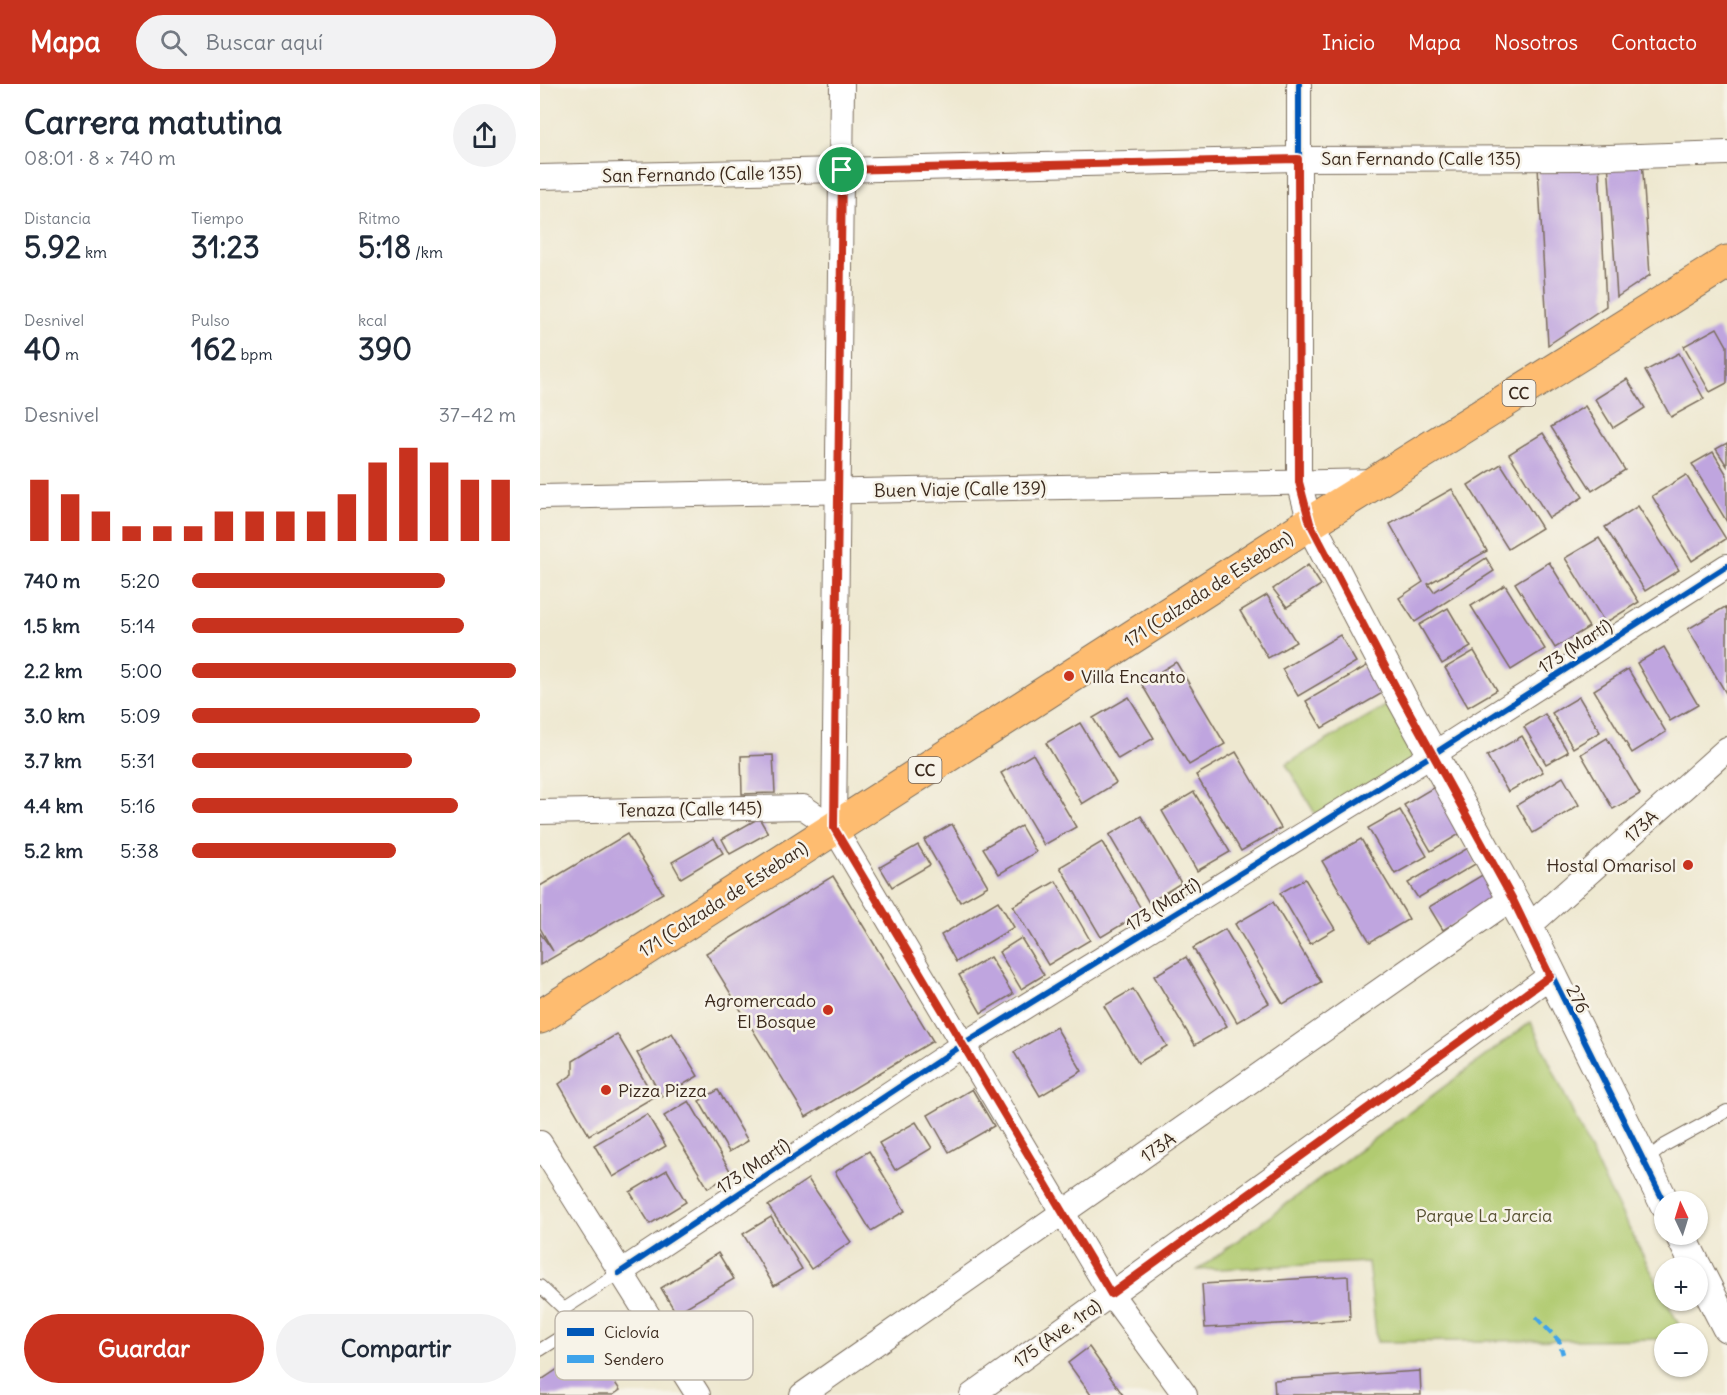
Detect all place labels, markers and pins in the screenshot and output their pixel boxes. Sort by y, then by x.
pin [816,144,867,195]
place label: Villa Encanto [1081,665,1186,688]
marker: Villa Encanto [1062,669,1076,683]
place label: Hostal Omarisol [1546,854,1676,877]
marker: Hostal Omarisol [1681,858,1695,872]
place label: Agromercado El Bosque [705,989,816,1033]
marker: Agromercado El Bosque [821,1003,835,1017]
place label: Pizza Pizza [618,1079,707,1102]
marker: Pizza Pizza [599,1083,613,1097]

